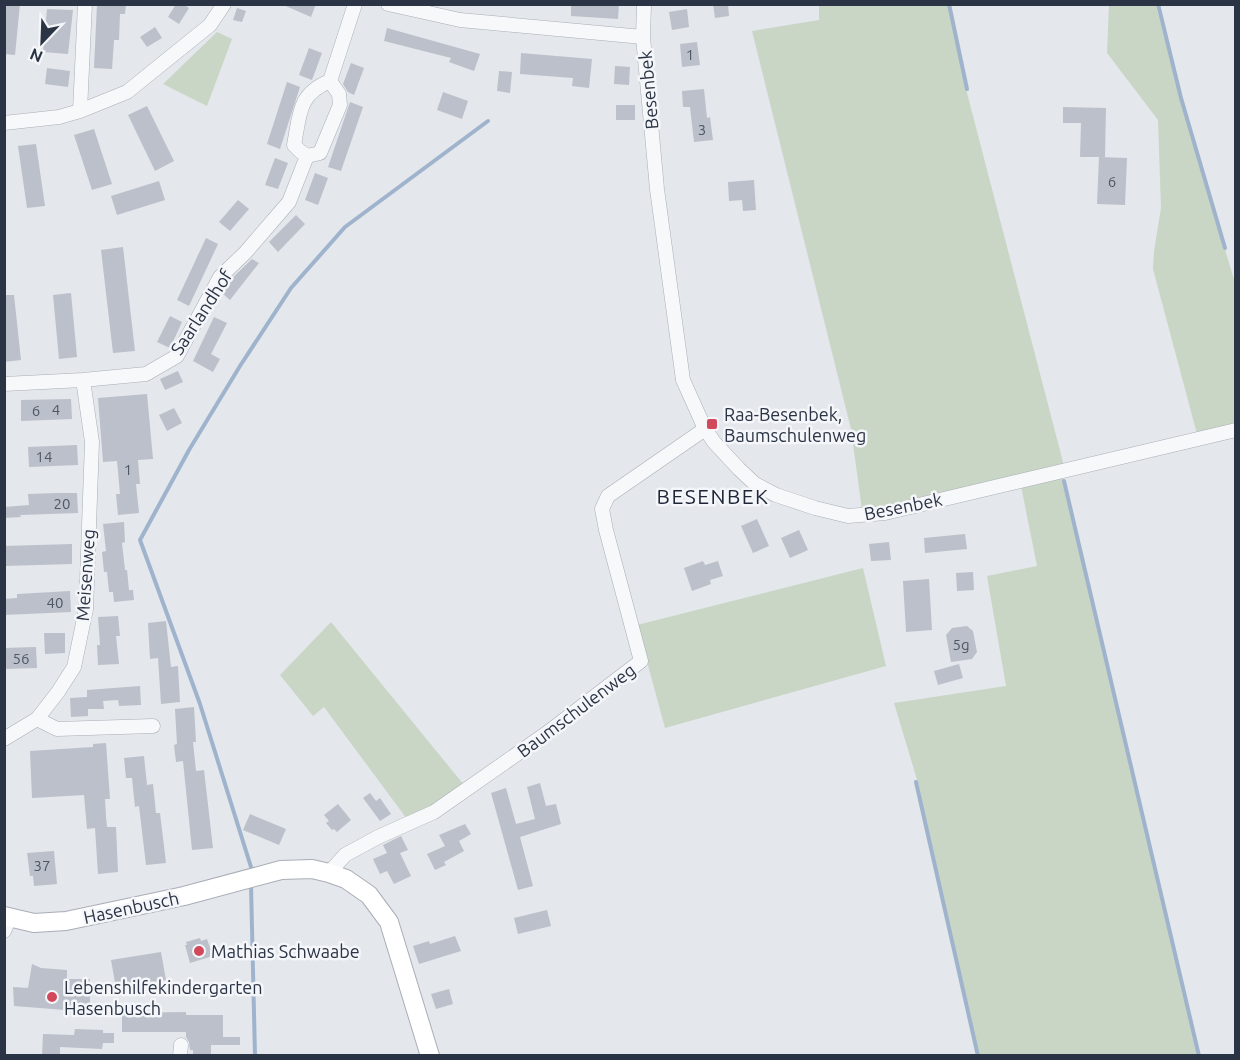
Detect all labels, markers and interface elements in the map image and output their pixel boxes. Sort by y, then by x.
north arrow [12,12,72,72]
text: N [27,45,45,66]
house number: 1 [686,46,694,63]
street label: Besenbek [635,50,661,130]
house number: 3 [698,121,706,138]
house number: 6 [1108,173,1116,190]
street label: Saarlandhof [166,266,236,358]
house number: 4 [52,401,60,418]
house number: 6 [32,402,40,419]
place label: Raa-Besenbek, Baumschulenweg [724,404,866,445]
marker: Raa-Besenbek, Baumschulenweg [705,417,719,431]
house number: 14 [36,448,52,465]
house number: 1 [124,461,132,478]
district label: BESENBEK [657,484,769,508]
street label: Besenbek [862,489,944,523]
house number: 20 [54,495,70,512]
street label: Meisenweg [72,528,98,622]
house number: 40 [47,594,63,611]
house number: 5g [952,636,970,653]
house number: 56 [13,650,29,667]
street label: Baumschulenweg [513,659,639,761]
house number: 37 [34,857,50,874]
street label: Hasenbusch [81,887,181,927]
place label: Mathias Schwaabe [211,941,360,961]
marker: Mathias Schwaabe [192,944,206,958]
place label: Lebenshilfekindergarten Hasenbusch [64,977,263,1018]
marker: Lebenshilfekindergarten Hasenbusch [45,990,59,1004]

